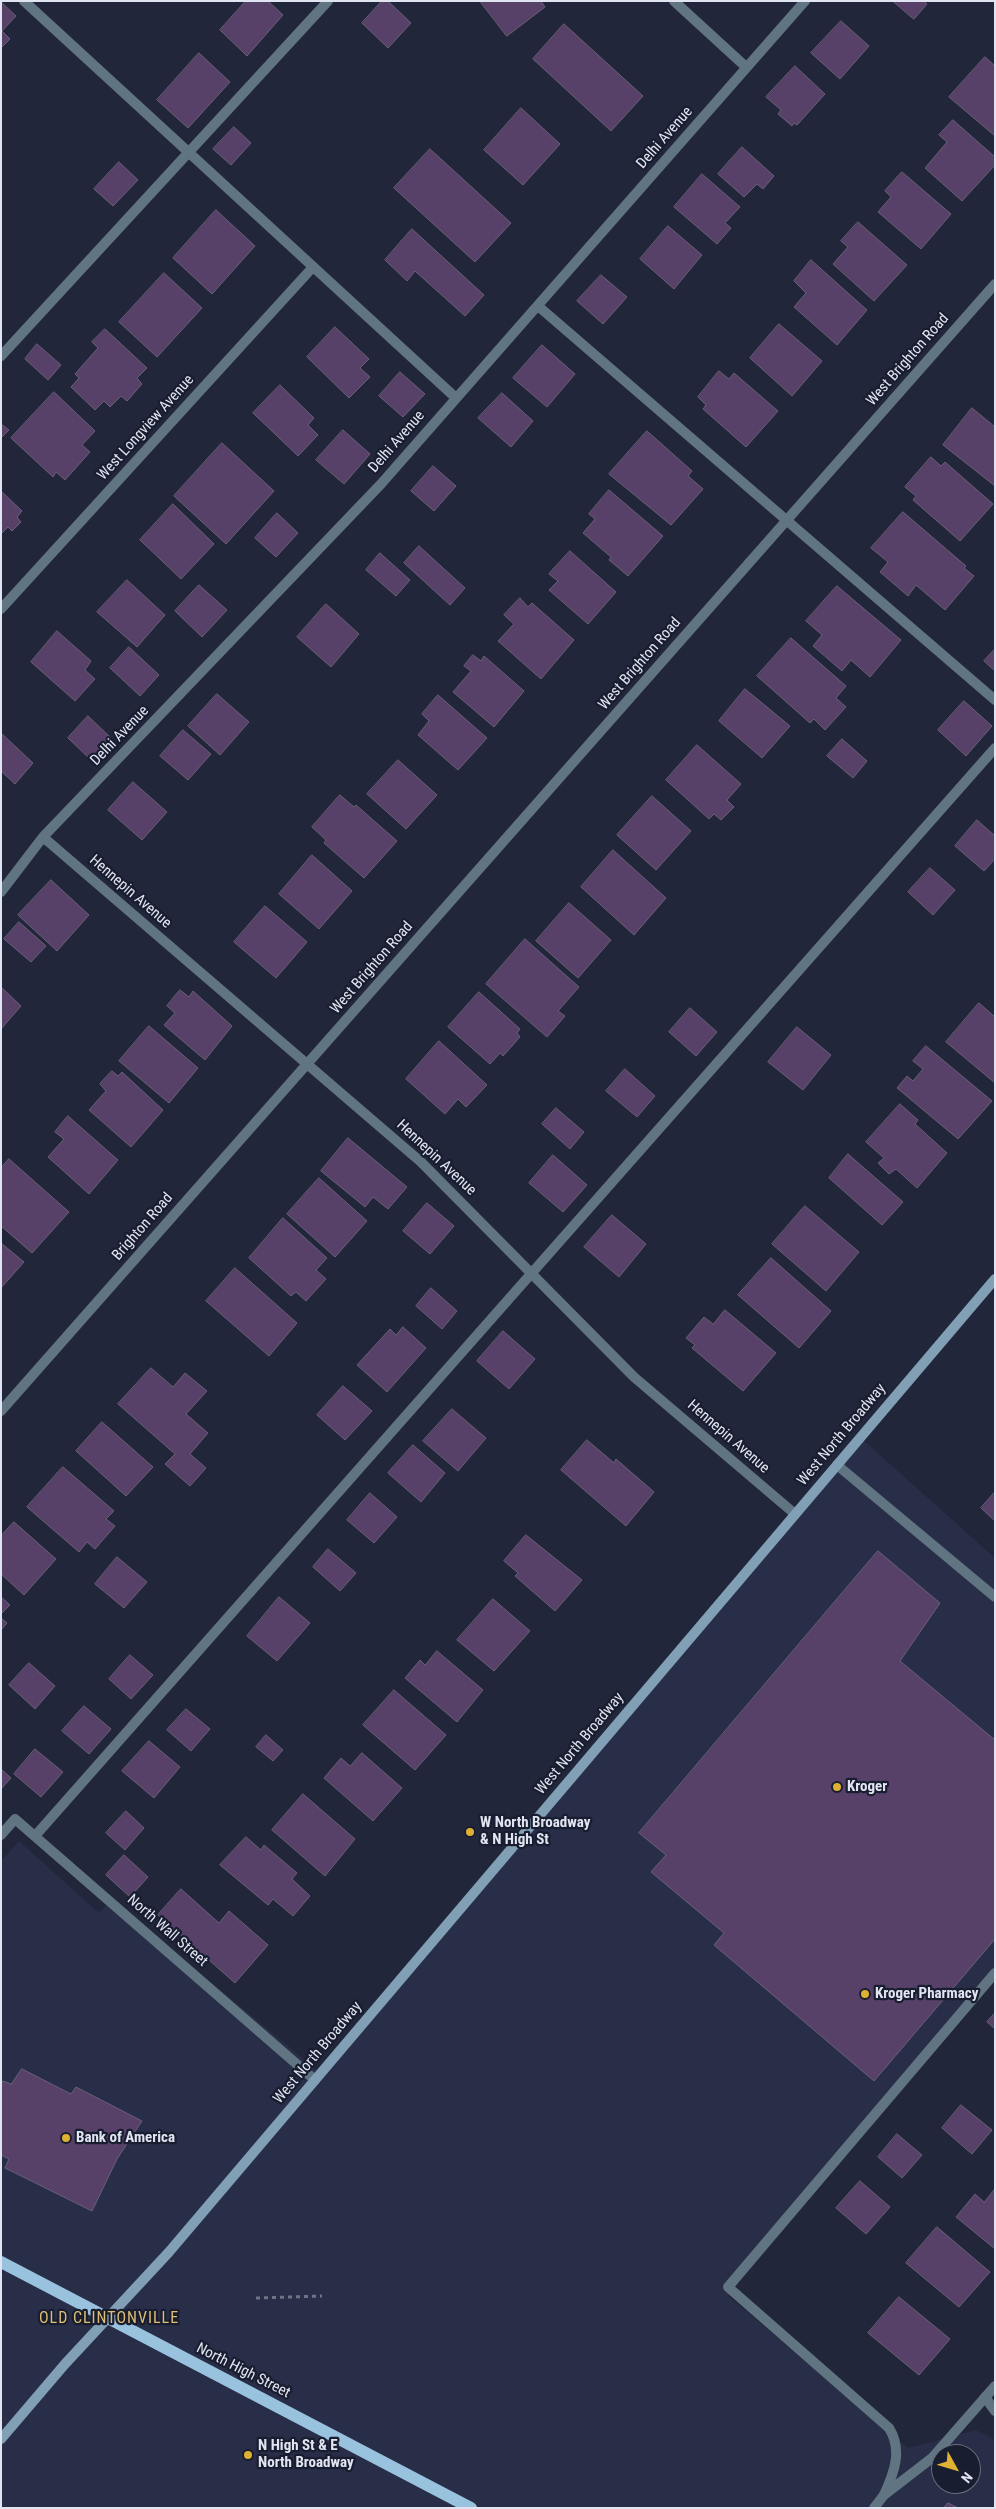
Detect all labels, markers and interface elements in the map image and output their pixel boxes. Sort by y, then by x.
street label: Delhi Avenue [633,103,697,173]
street label: West Brighton Road [863,310,953,410]
street label: West Longview Avenue [94,372,198,484]
street label: Delhi Avenue [365,407,429,477]
street label: West Brighton Road [595,614,685,714]
street label: Delhi Avenue [87,702,153,770]
street label: Hennepin Avenue [85,852,175,932]
street label: West Brighton Road [327,918,417,1018]
street label: Hennepin Avenue [392,1116,480,1200]
street label: Brighton Road [109,1190,177,1264]
street label: West North Broadway [794,1380,890,1490]
street label: Hennepin Avenue [683,1397,773,1477]
street label: West North Broadway [532,1689,628,1799]
place label: Kroger [847,1778,887,1796]
marker: Kroger [831,1781,843,1793]
place label: W North Broadway & N High St [480,1814,590,1849]
marker: W North Broadway & N High St [464,1826,476,1838]
street label: North Wall Street [123,1891,211,1971]
place label: Kroger Pharmacy [875,1985,978,2003]
marker: Kroger Pharmacy [859,1988,871,2000]
street label: West North Broadway [270,1998,366,2108]
place label: Bank of America [76,2129,175,2147]
marker: Bank of America [60,2132,72,2144]
district label: OLD CLINTONVILLE [37,2309,181,2329]
street label: North High Street [193,2340,293,2402]
place label: N High St & E North Broadway [258,2437,354,2472]
north arrow [931,2444,981,2494]
marker: N High St & E North Broadway [242,2449,254,2461]
text: N [958,2469,976,2486]

